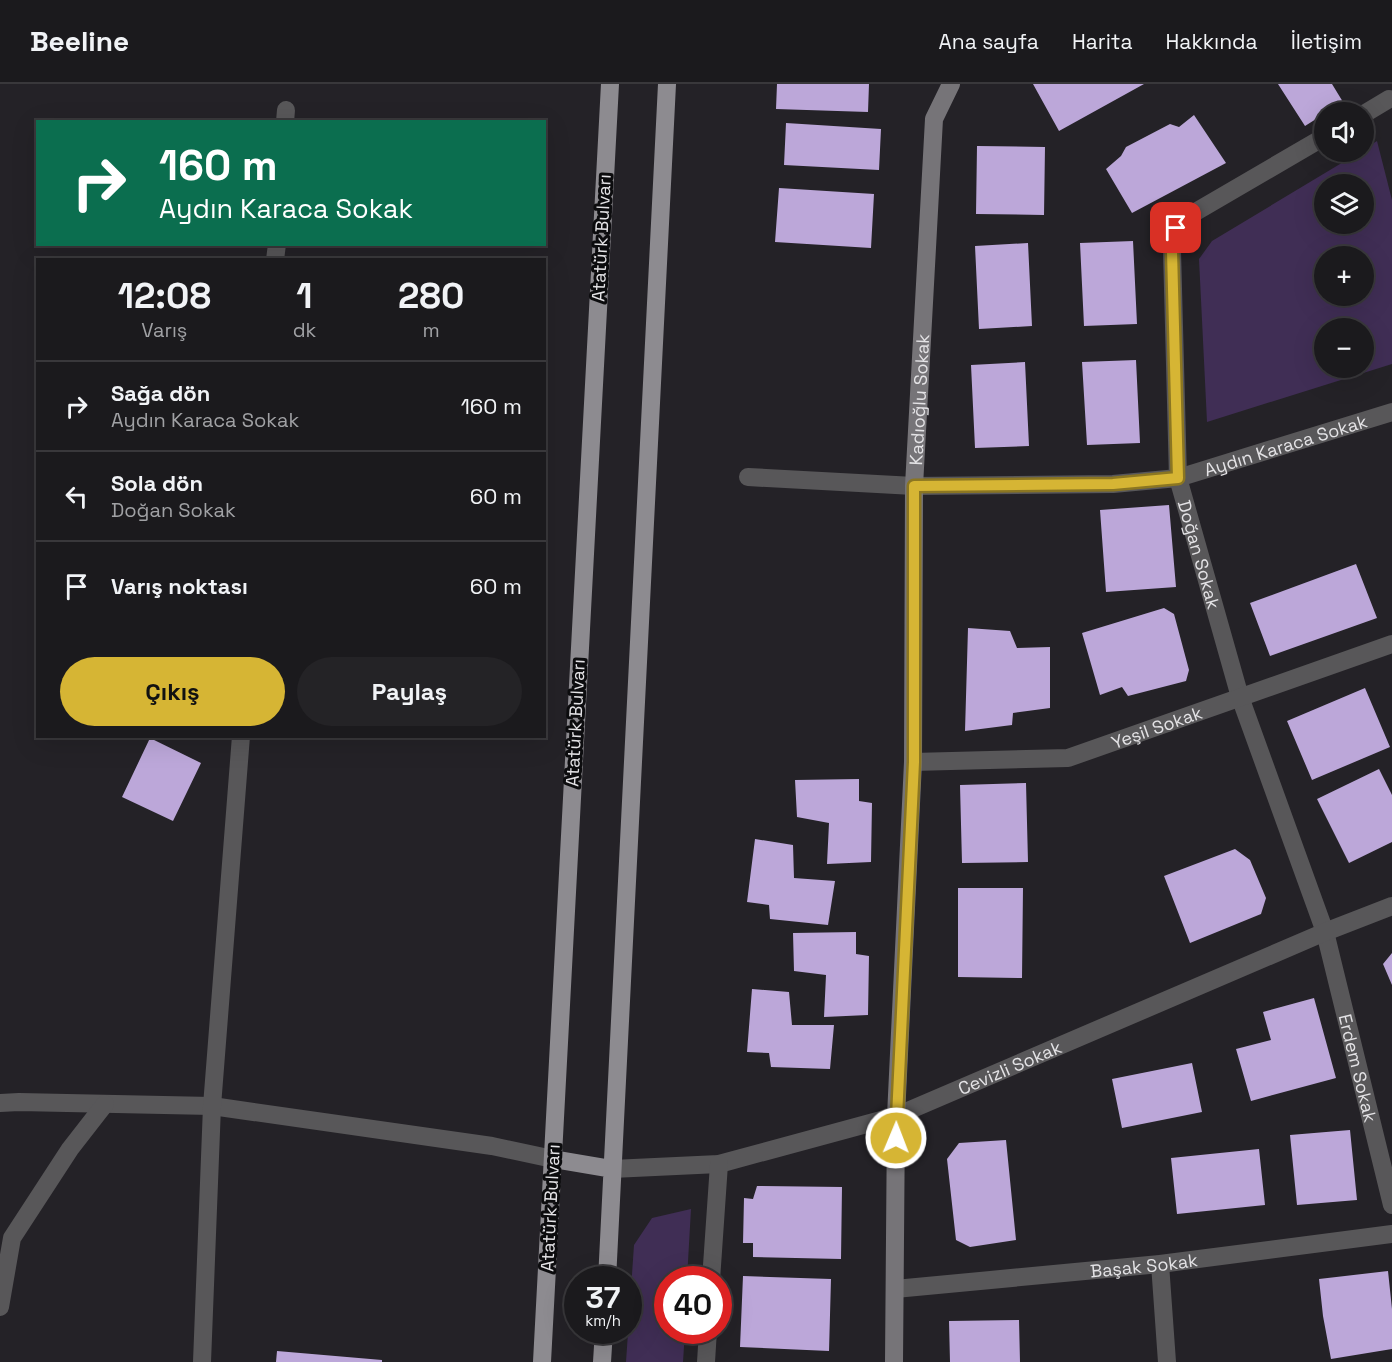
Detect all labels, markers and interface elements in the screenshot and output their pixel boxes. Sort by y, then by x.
text: Beeline [30,23,129,59]
text: Ana sayfa [939,28,1039,55]
text: Harita [1072,28,1133,55]
text: Hakkında [1166,28,1258,55]
text: İletişim [1291,28,1362,55]
map controls [1314,102,1374,378]
button: sound [1314,102,1374,162]
text: 160 m [159,139,278,192]
icon: right [60,144,138,222]
street label: Atatürk Bulvarı [586,174,616,302]
button: layers [1314,174,1374,234]
text: Aydın Karaca Sokak [159,191,413,226]
pin [1150,202,1201,253]
icon: arrive [1159,211,1192,244]
button: + [1314,246,1374,306]
text: 12:08 [118,273,211,319]
text: 1 [296,273,313,319]
text: 280 [398,273,464,319]
text: Varış [141,317,187,343]
text: dk [293,317,316,343]
text: m [423,317,440,343]
button: − [1314,318,1374,378]
street label: Kadıoğlu Sokak [904,333,934,466]
text: Sağa dön [111,379,210,407]
icon: right [60,390,93,423]
text: 160 m [461,392,522,420]
text: Aydın Karaca Sokak [111,407,299,433]
street label: Aydın Karaca Sokak [1201,409,1370,481]
text: Sola dön [111,469,203,497]
icon: left [60,480,93,513]
text: 60 m [470,482,522,510]
text: Doğan Sokak [111,497,236,523]
street label: Doğan Sokak [1173,497,1226,612]
icon: arrive [60,570,93,603]
text: Varış noktası [111,572,248,600]
text: 60 m [470,572,522,600]
button: Çıkış [60,657,285,726]
button: Paylaş [297,657,522,726]
street label: Atatürk Bulvarı [560,659,590,787]
street label: Yeşil Sokak [1108,700,1205,753]
street label: Erdem Sokak [1334,1011,1383,1125]
street label: Cevizli Sokak [954,1035,1065,1100]
position arrow [864,1106,928,1170]
street label: Atatürk Bulvarı [535,1144,565,1272]
street label: Başak Sokak [1089,1248,1199,1282]
speed limit sign: 40 [654,1266,732,1344]
text: 37 [586,1278,620,1317]
text: km/h [585,1311,621,1330]

